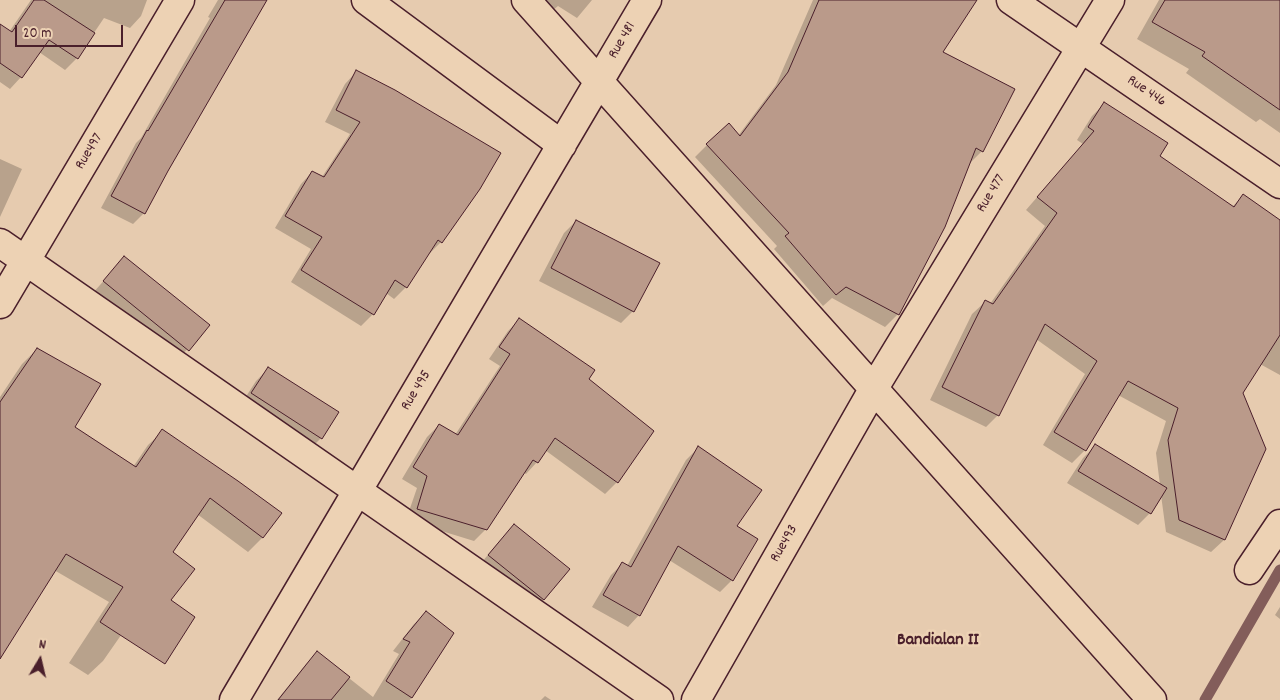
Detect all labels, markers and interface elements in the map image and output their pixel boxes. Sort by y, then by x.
scale bar [18,15,125,47]
street label: Rue 481 [605,19,641,63]
text: 20 m [23,23,51,45]
street label: Rue 446 [1123,72,1169,112]
street label: Rue497 [72,131,108,173]
street label: Rue 477 [974,172,1010,216]
street label: Rue 495 [398,368,436,414]
street label: Rue493 [767,522,803,566]
district label: Bandialan II [897,631,979,653]
north arrow [15,635,65,685]
text: N [37,635,47,656]

